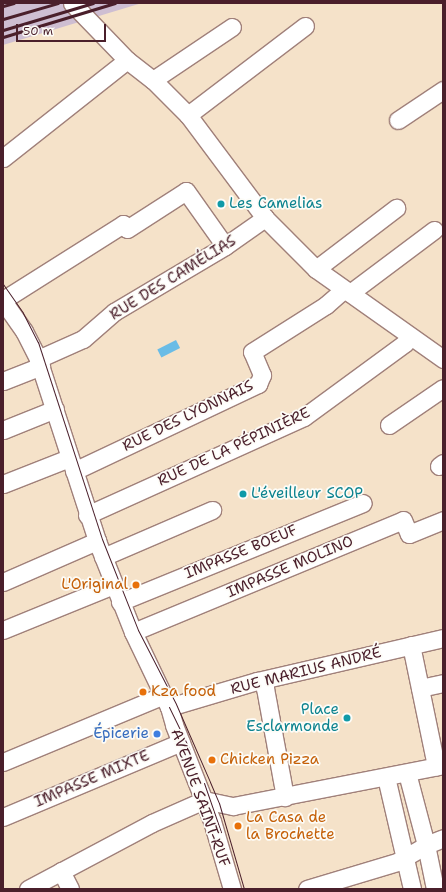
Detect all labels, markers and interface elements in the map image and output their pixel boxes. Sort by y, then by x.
scale bar [18,16,108,42]
text: 50 m [23,23,53,39]
place label: Les Camelias [229,195,322,213]
marker: Les Camelias [216,199,226,209]
street label: RUE DES CAMÉLIAS [107,232,239,324]
street label: RUE DES LYONNAIS [120,376,256,456]
street label: RUE DE LA PÉPINIÈRE [155,404,313,490]
place label: L'éveilleur SCOP [251,485,363,503]
marker: L'éveilleur SCOP [238,489,248,499]
street label: IMPASSE BOEUF [182,521,300,583]
street label: IMPASSE MOLINO [224,532,356,602]
place label: L'Original [61,576,128,594]
marker: L'Original [131,580,141,590]
street label: RUE MARIUS ANDRÉ [229,644,383,698]
place label: Kza food [151,683,216,701]
marker: Kza food [138,687,148,697]
place label: Place Esclarmonde [246,700,339,735]
marker: Place Esclarmonde [342,713,352,723]
place label: Épicerie [93,725,149,743]
street label: AVENUE SAINT-RUF [167,726,233,870]
marker: Épicerie [152,729,162,739]
street label: IMPASSE MIXTE [32,747,152,811]
place label: Chicken Pizza [220,751,319,769]
marker: Chicken Pizza [207,755,217,765]
place label: La Casa de la Brochette [246,808,335,843]
marker: La Casa de la Brochette [233,821,243,831]

